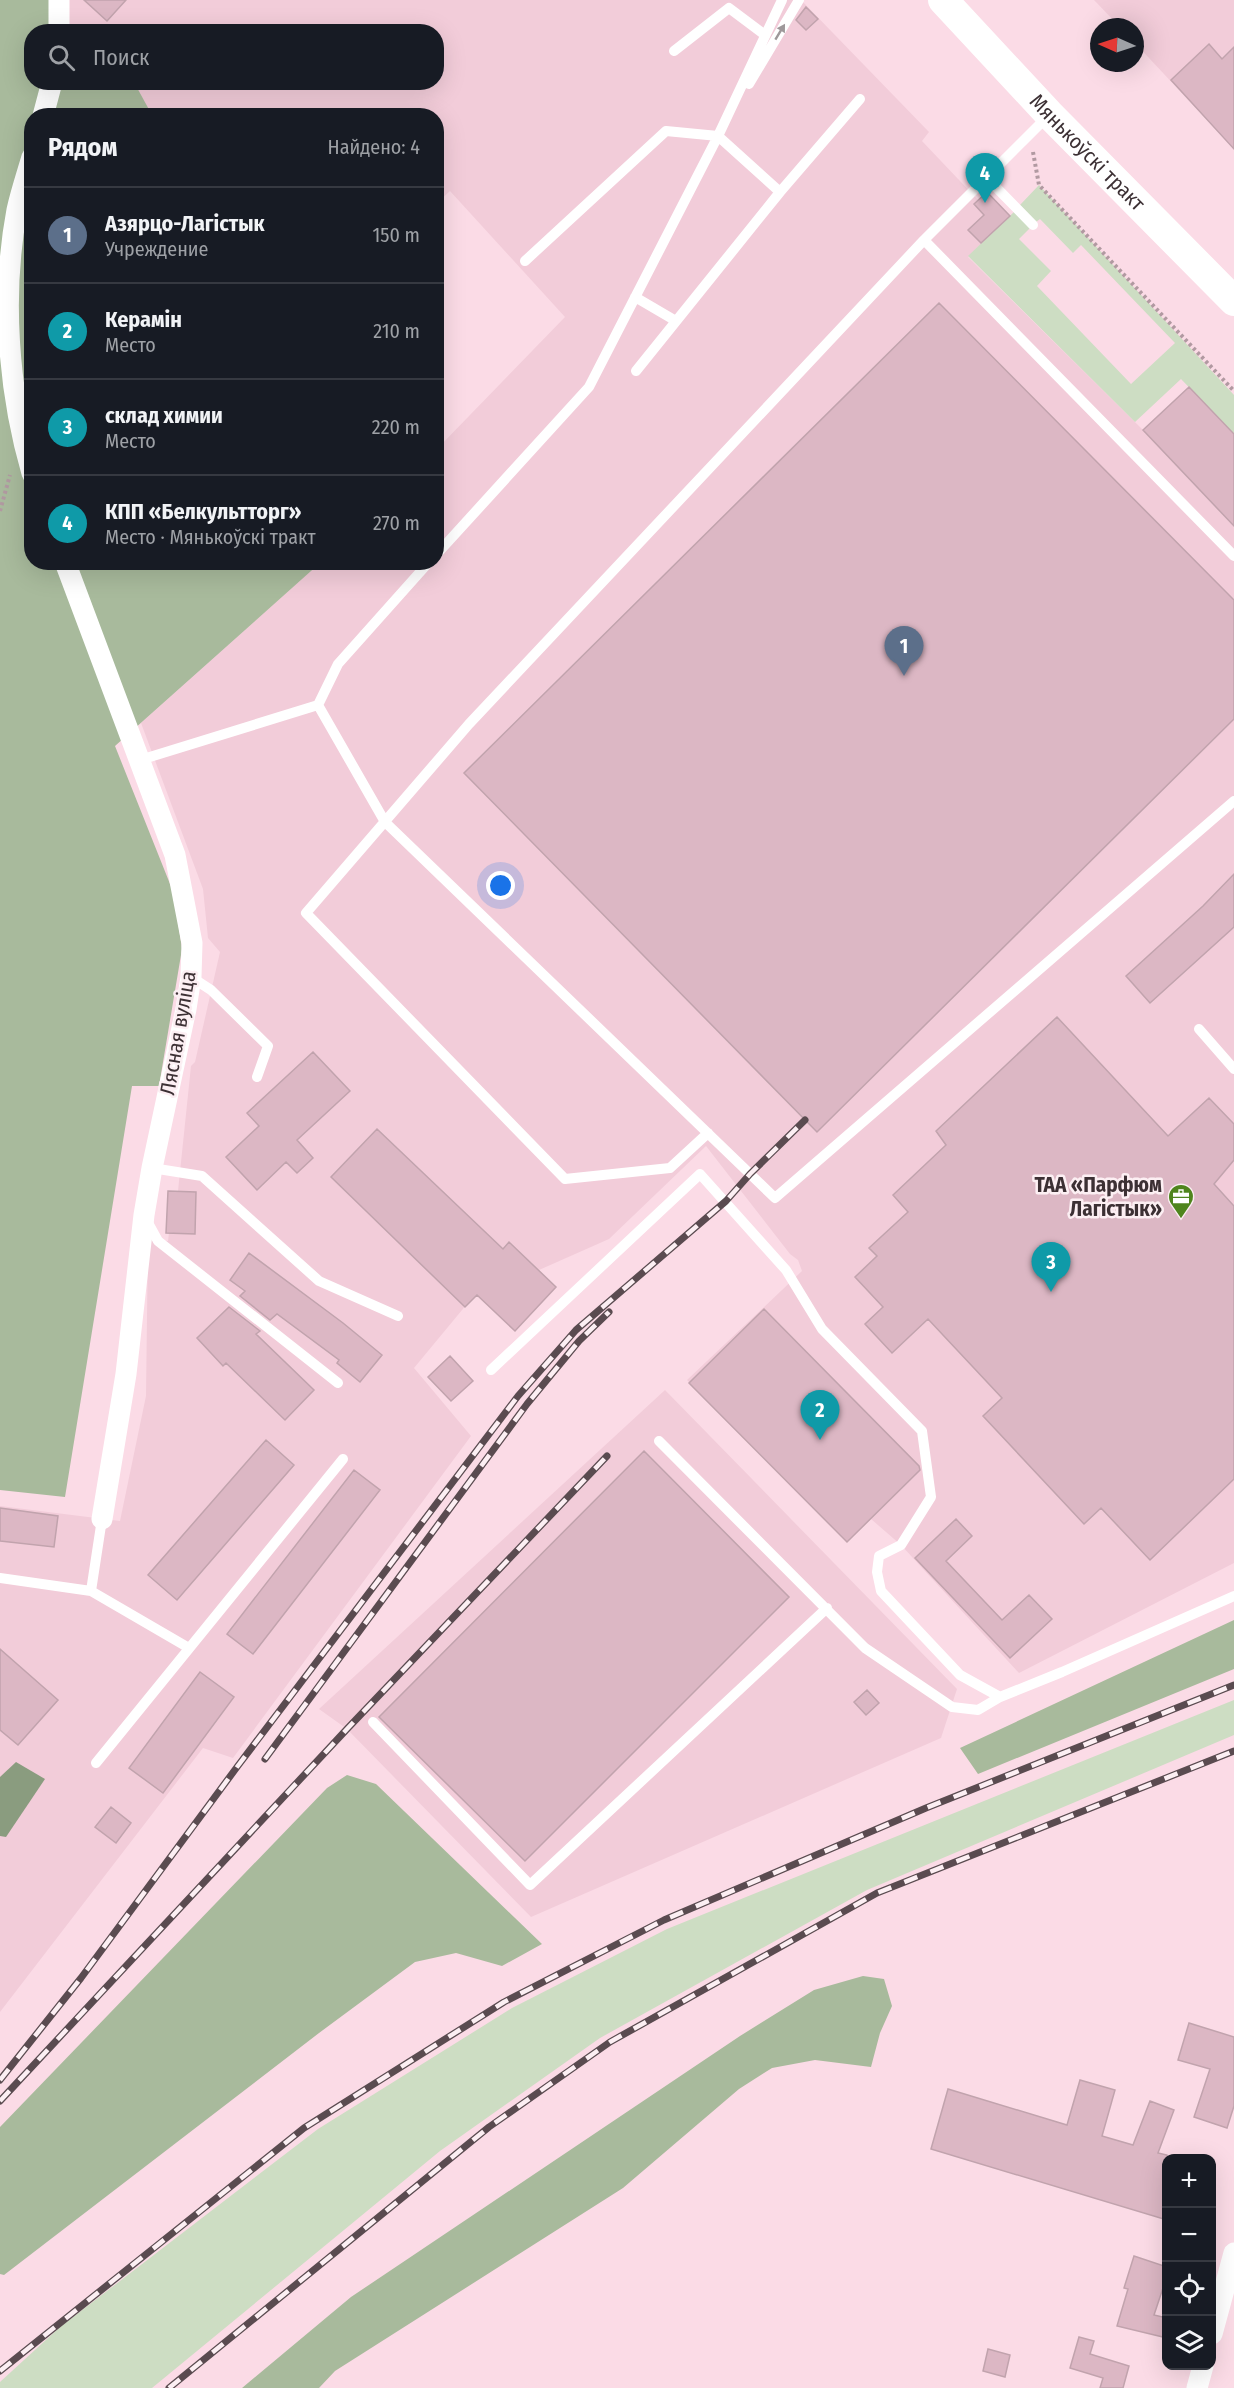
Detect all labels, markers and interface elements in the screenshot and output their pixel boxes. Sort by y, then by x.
north arrow [1090,18,1144,72]
search box [24,24,444,90]
one-way arrow [775,24,786,40]
icon: search [45,41,78,74]
text: Поиск [93,44,149,71]
street label: Мянькоўскі тракт [1024,89,1151,217]
text: Рядом [48,132,117,163]
text: Найдено: 4 [328,135,420,159]
pin: 4 [966,154,1004,203]
text: Азярцо-Лагістык [105,210,265,237]
text: 1 [63,223,72,247]
text: 150 m [373,223,420,247]
text: Учреждение [105,237,208,261]
text: Керамін [105,306,182,333]
text: 2 [63,319,72,343]
text: 210 m [373,319,420,343]
text: Место [105,333,156,357]
text: склад химии [105,402,223,429]
text: 3 [63,415,72,439]
text: 220 m [372,415,420,439]
text: Место [105,429,156,453]
text: КПП «Белкультторг» [105,498,301,525]
text: 4 [62,511,73,535]
text: 270 m [373,511,420,535]
text: Место · Мянькоўскі тракт [105,525,316,549]
pin: 1 [884,626,924,676]
your location [486,871,515,900]
street label: Лясная вуліца [154,969,202,1097]
place label: ТАА «Парфюм Лагістык» [1034,1172,1162,1222]
office icon: ТАА «Парфюм Лагістык» [1166,1182,1196,1220]
pin: 3 [1032,1242,1070,1292]
pin: 2 [800,1390,840,1440]
map controls [1162,2154,1216,2370]
button: + [1162,2154,1216,2208]
button: − [1162,2208,1216,2262]
button: locate [1162,2262,1216,2316]
button: layers [1162,2316,1216,2370]

